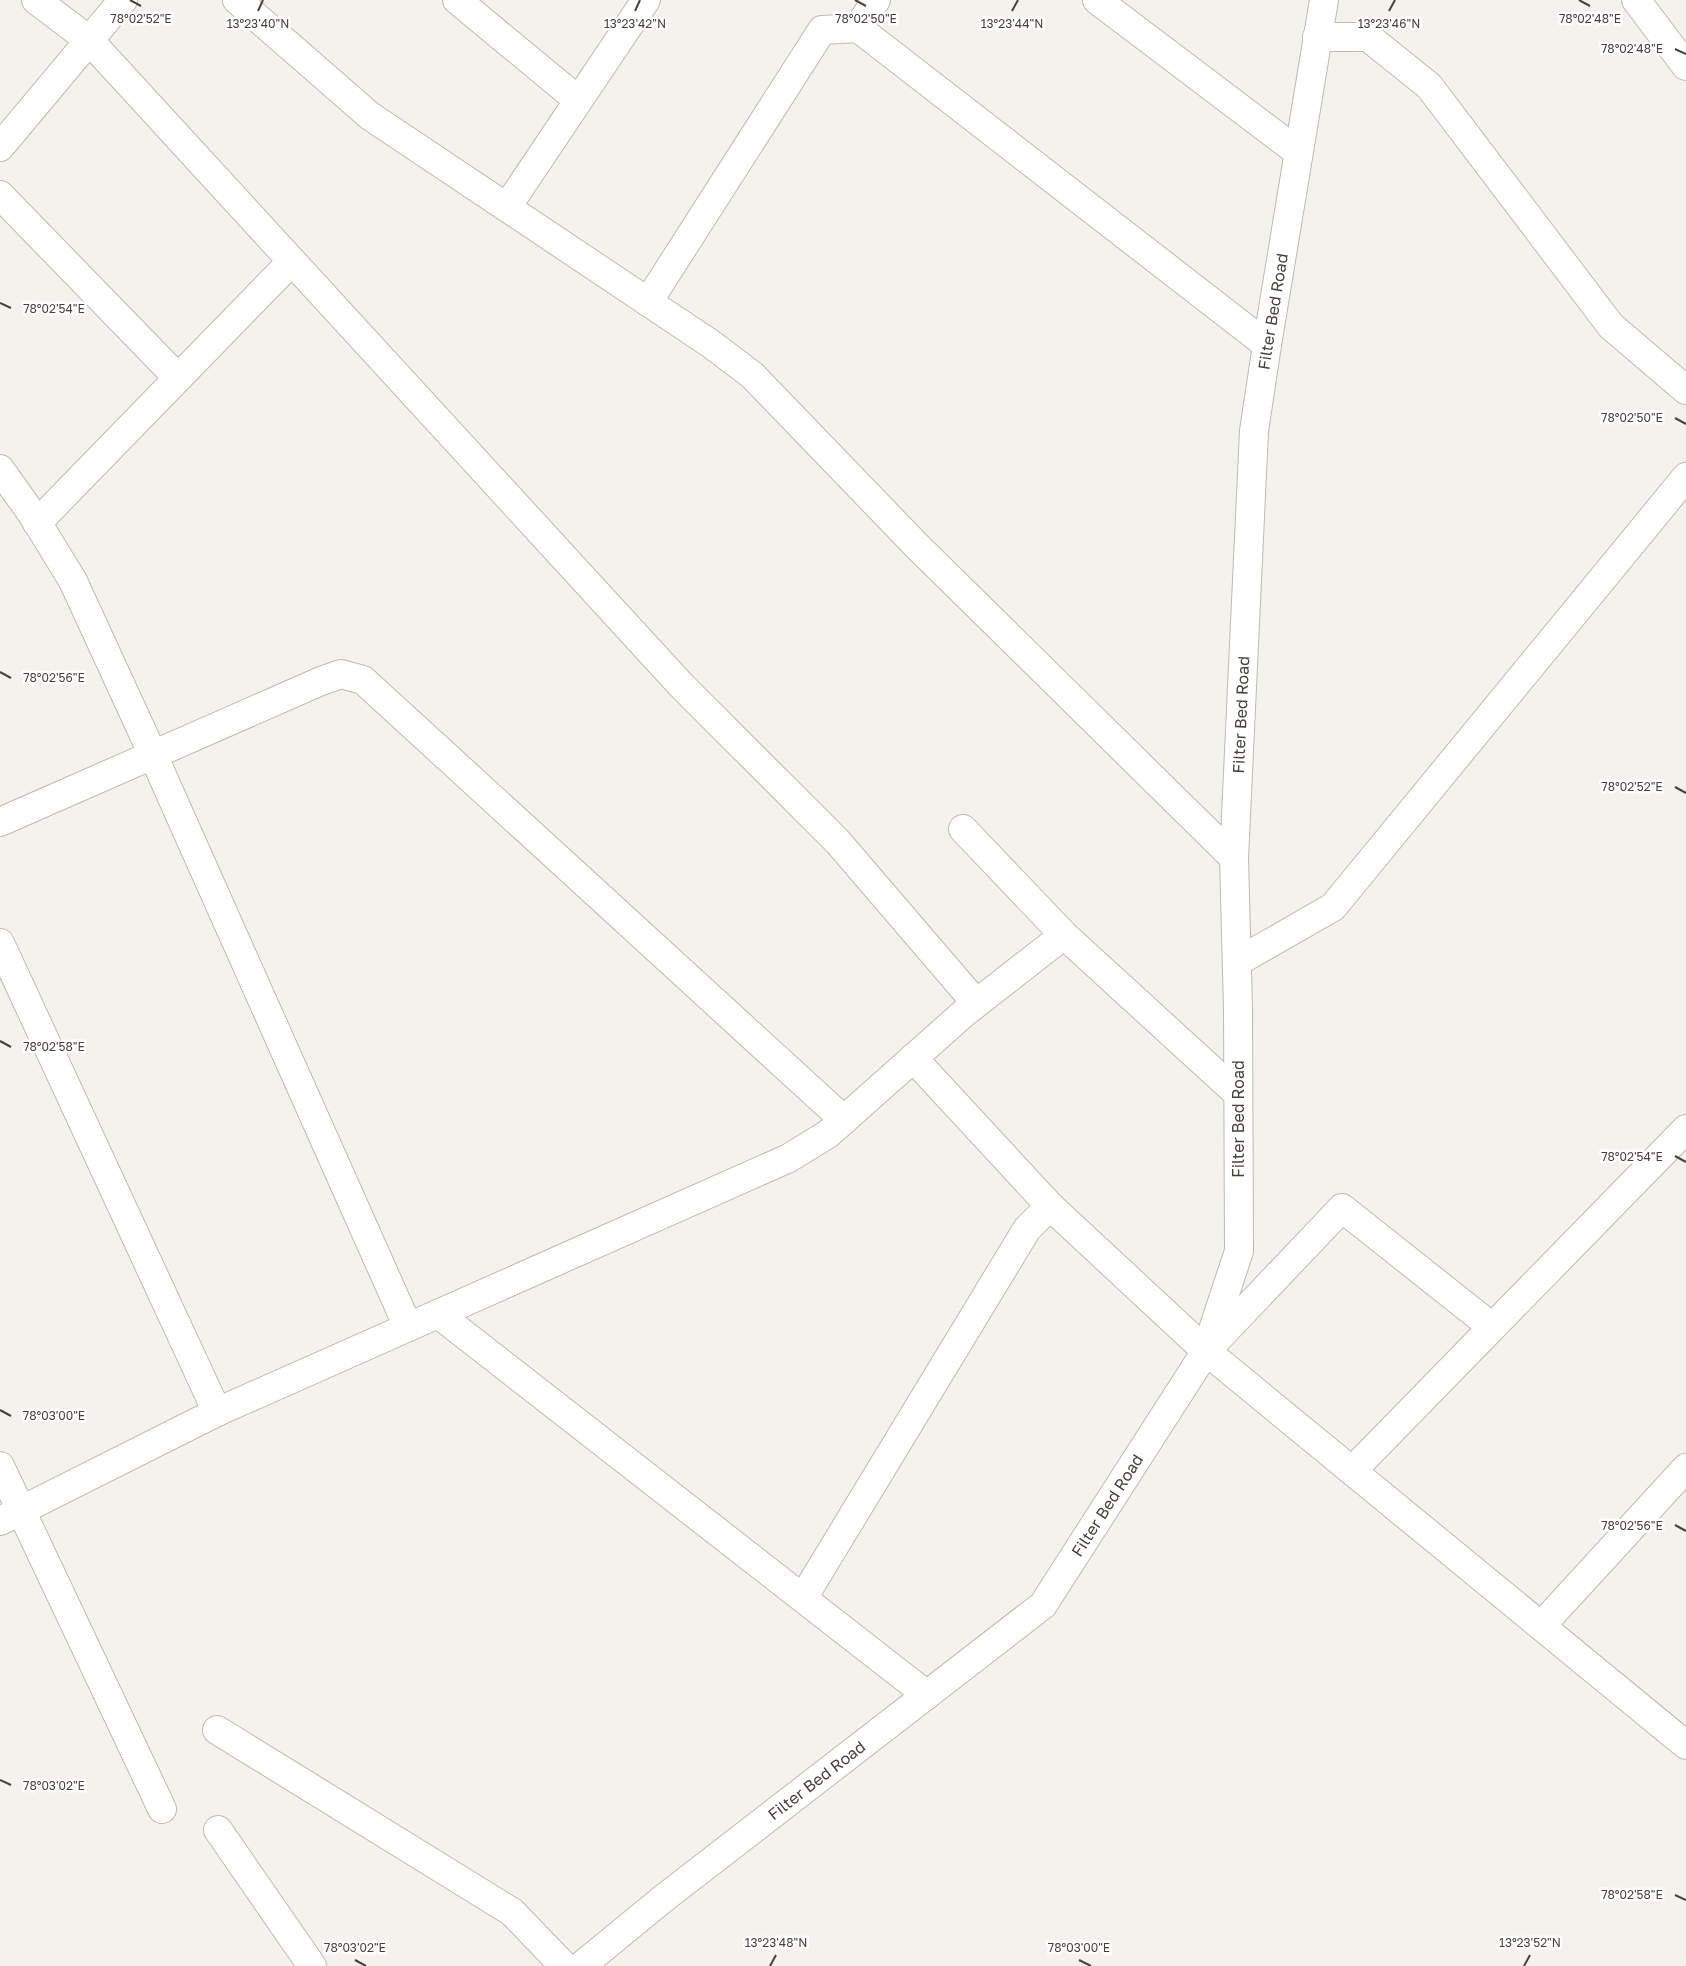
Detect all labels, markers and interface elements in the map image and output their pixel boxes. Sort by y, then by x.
text: 78°02'52"E [110,11,172,26]
text: 78°02'50"E [835,11,897,26]
text: 78°02'48"E [1559,11,1621,26]
text: 13°23'40"N [227,16,289,31]
text: 13°23'42"N [604,16,666,31]
text: 13°23'44"N [981,16,1043,31]
text: 13°23'46"N [1358,16,1420,31]
text: 78°02'48"E [1601,41,1663,56]
street label: Filter Bed Road [1253,252,1292,371]
text: 78°02'54"E [23,301,85,316]
text: 78°02'50"E [1601,410,1663,425]
street label: Filter Bed Road [1228,655,1253,774]
text: 78°02'56"E [23,670,85,685]
text: 78°02'52"E [1601,779,1663,794]
text: 78°02'58"E [23,1039,85,1054]
street label: Filter Bed Road [1228,1060,1248,1178]
text: 78°02'54"E [1601,1149,1663,1164]
text: 78°03'00"E [23,1408,85,1423]
street label: Filter Bed Road [1067,1450,1147,1560]
text: 78°02'56"E [1601,1518,1663,1533]
street label: Filter Bed Road [764,1736,869,1824]
text: 78°03'02"E [23,1778,85,1793]
text: 78°02'58"E [1601,1887,1663,1902]
text: 13°23'48"N [745,1935,807,1950]
text: 13°23'52"N [1499,1935,1561,1950]
text: 78°03'02"E [324,1940,386,1955]
text: 78°03'00"E [1048,1940,1110,1955]

